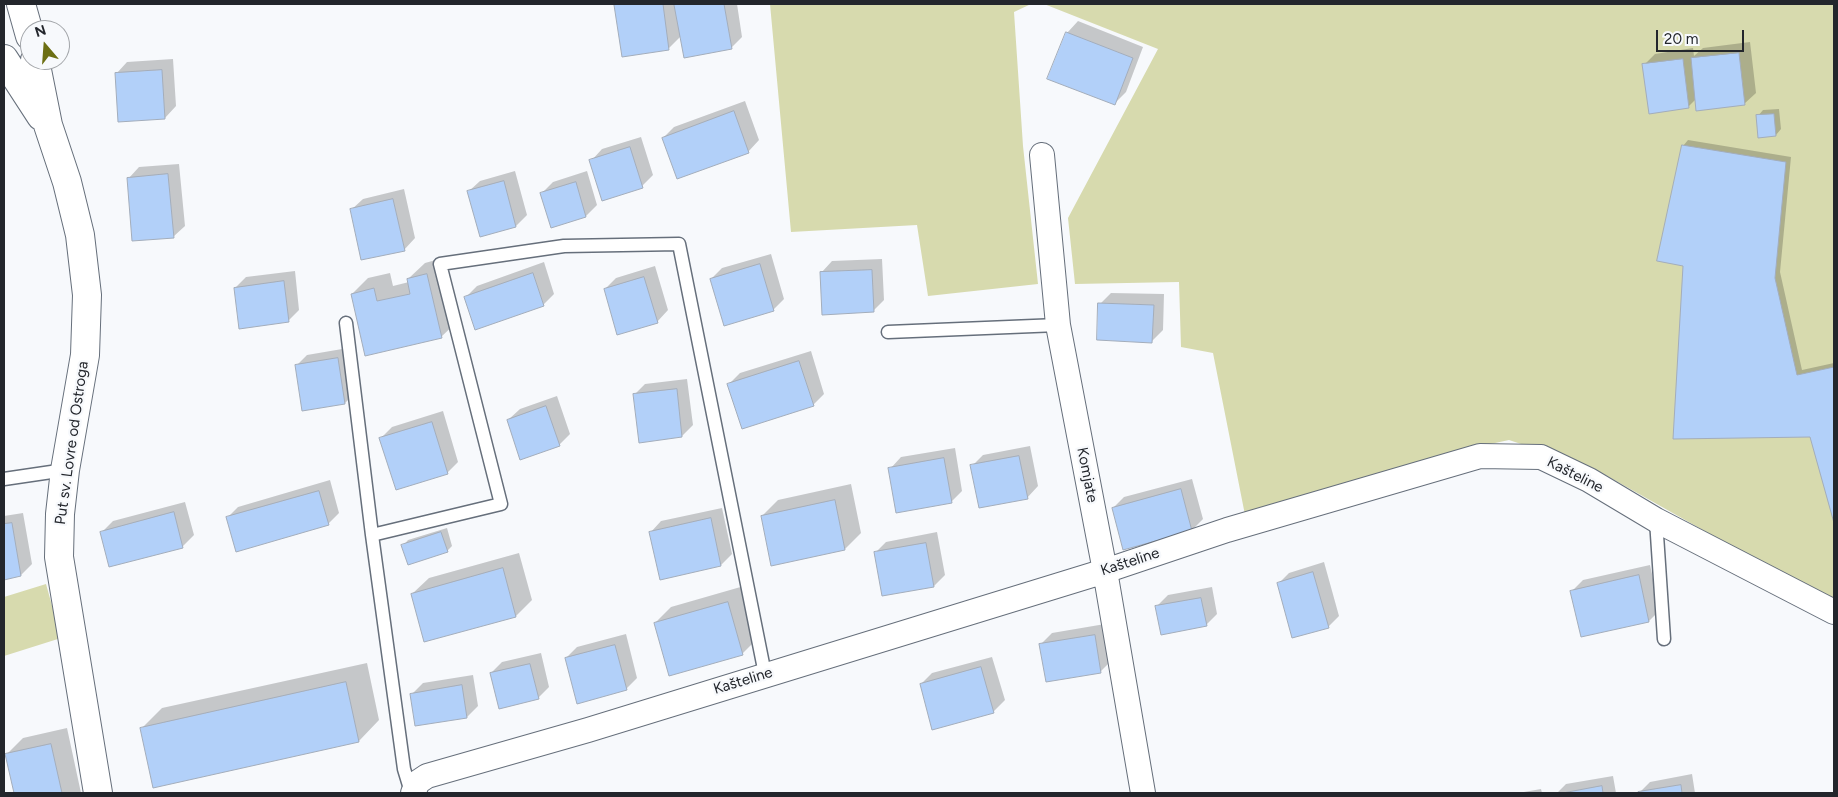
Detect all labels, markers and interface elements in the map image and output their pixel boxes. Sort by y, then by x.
north arrow [20,20,70,70]
scale bar [1658,20,1746,52]
text: N [33,21,48,41]
text: 20 m [1664,30,1698,48]
street label: Put sv. Lovre od Ostroga [52,360,92,526]
street label: Komjate [1073,446,1101,504]
street label: Kašteline [1544,453,1606,497]
street label: Kašteline [1098,544,1162,580]
street label: Kašteline [711,663,775,699]

